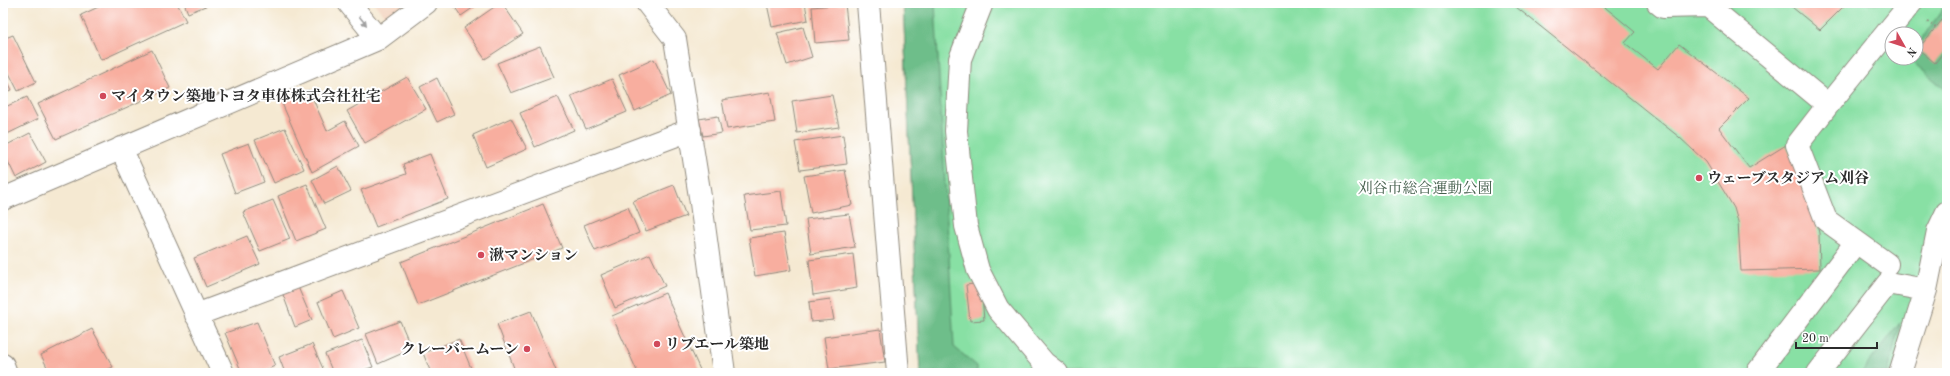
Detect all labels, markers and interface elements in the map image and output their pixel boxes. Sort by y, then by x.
one-way arrow [359,15,368,26]
north arrow [1884,26,1924,66]
text: N [1903,45,1918,59]
place label: マイタウン築地トヨタ車体株式会社社宅 [111,88,381,105]
marker: マイタウン築地トヨタ車体株式会社社宅 [98,91,108,101]
place label: ウェーブスタジアム刈谷 [1707,170,1869,187]
marker: ウェーブスタジアム刈谷 [1694,173,1704,183]
park label: 刈谷市総合運動公園 [1357,180,1493,197]
place label: 湫マンション [489,247,578,264]
marker: 湫マンション [476,250,486,260]
scale bar [1796,324,1877,350]
text: 20 m [1802,333,1829,345]
place label: リブエール築地 [665,336,769,353]
marker: リブエール築地 [652,339,662,349]
place label: クレーバームーン [401,342,519,358]
marker: クレーバームーン [522,344,532,354]

